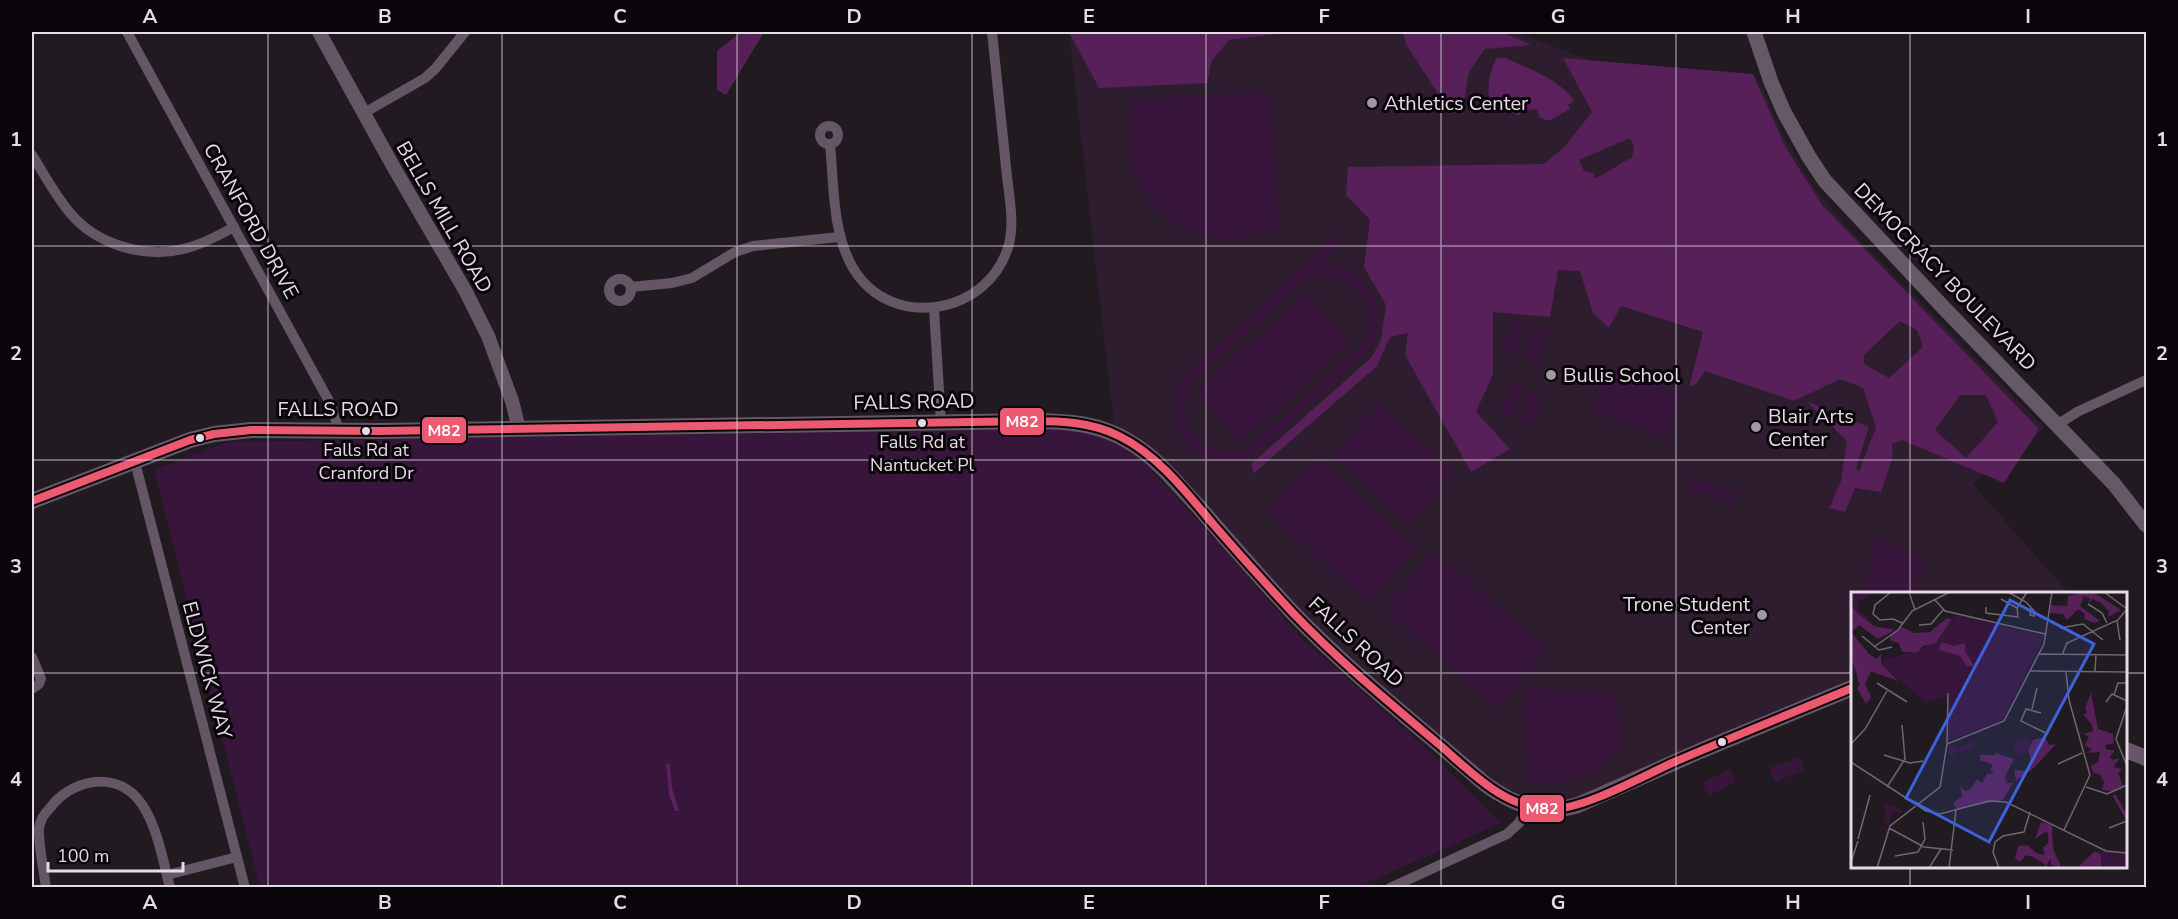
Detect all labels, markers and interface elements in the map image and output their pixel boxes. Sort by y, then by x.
text: A [143,3,158,30]
text: B [378,3,392,30]
text: C [613,3,627,30]
text: D [846,3,862,30]
text: E [1083,3,1095,30]
text: F [1318,3,1330,30]
text: G [1551,3,1565,30]
text: H [1785,3,1801,30]
text: I [2025,3,2031,30]
place label: Athletics Center [1384,90,1528,117]
marker: Athletics Center [1365,96,1379,110]
text: 1 [10,126,22,153]
text: 1 [2156,126,2168,153]
street label: BELLS MILL ROAD [390,136,498,298]
street label: CRANFORD DRIVE [197,138,305,304]
street label: DEMOCRACY BOULEVARD [1848,177,2042,377]
text: 2 [10,340,22,367]
text: 2 [2156,340,2168,367]
place label: Bullis School [1563,362,1680,389]
marker: Bullis School [1544,368,1558,382]
street label: FALLS ROAD [853,387,975,417]
street label: FALLS ROAD [278,396,399,423]
place label: Blair Arts Center [1768,403,1854,453]
line badge: M82 [999,407,1045,436]
text: M82 [1005,411,1039,433]
line badge: M82 [421,416,467,444]
marker: Falls Rd at Nantucket Pl [916,417,928,429]
text: M82 [427,420,461,442]
marker: Blair Arts Center [1749,420,1763,434]
marker: Falls Rd at Cranford Dr [360,425,372,437]
place label: Falls Rd at Nantucket Pl [870,430,975,477]
unlabelled marker [194,432,206,444]
place label: Falls Rd at Cranford Dr [318,438,414,485]
text: 3 [10,553,22,580]
text: 3 [2156,553,2168,580]
street label: FALLS ROAD [1303,591,1409,693]
place label: Trone Student Center [1623,591,1751,641]
inset map [1851,592,2127,868]
street label: ELDWICK WAY [176,598,239,743]
marker: Trone Student Center [1755,608,1769,622]
unlabelled marker [1716,736,1728,748]
text: 4 [10,766,22,793]
text: 4 [2156,766,2168,793]
line badge: M82 [1519,794,1565,823]
text: M82 [1525,798,1559,820]
scale bar [48,835,183,873]
text: 100 m [57,844,109,868]
text: A [143,889,158,916]
text: B [378,889,392,916]
text: C [613,889,627,916]
text: D [846,889,862,916]
text: E [1083,889,1095,916]
text: F [1318,889,1330,916]
text: G [1551,889,1565,916]
text: H [1785,889,1801,916]
text: I [2025,889,2031,916]

